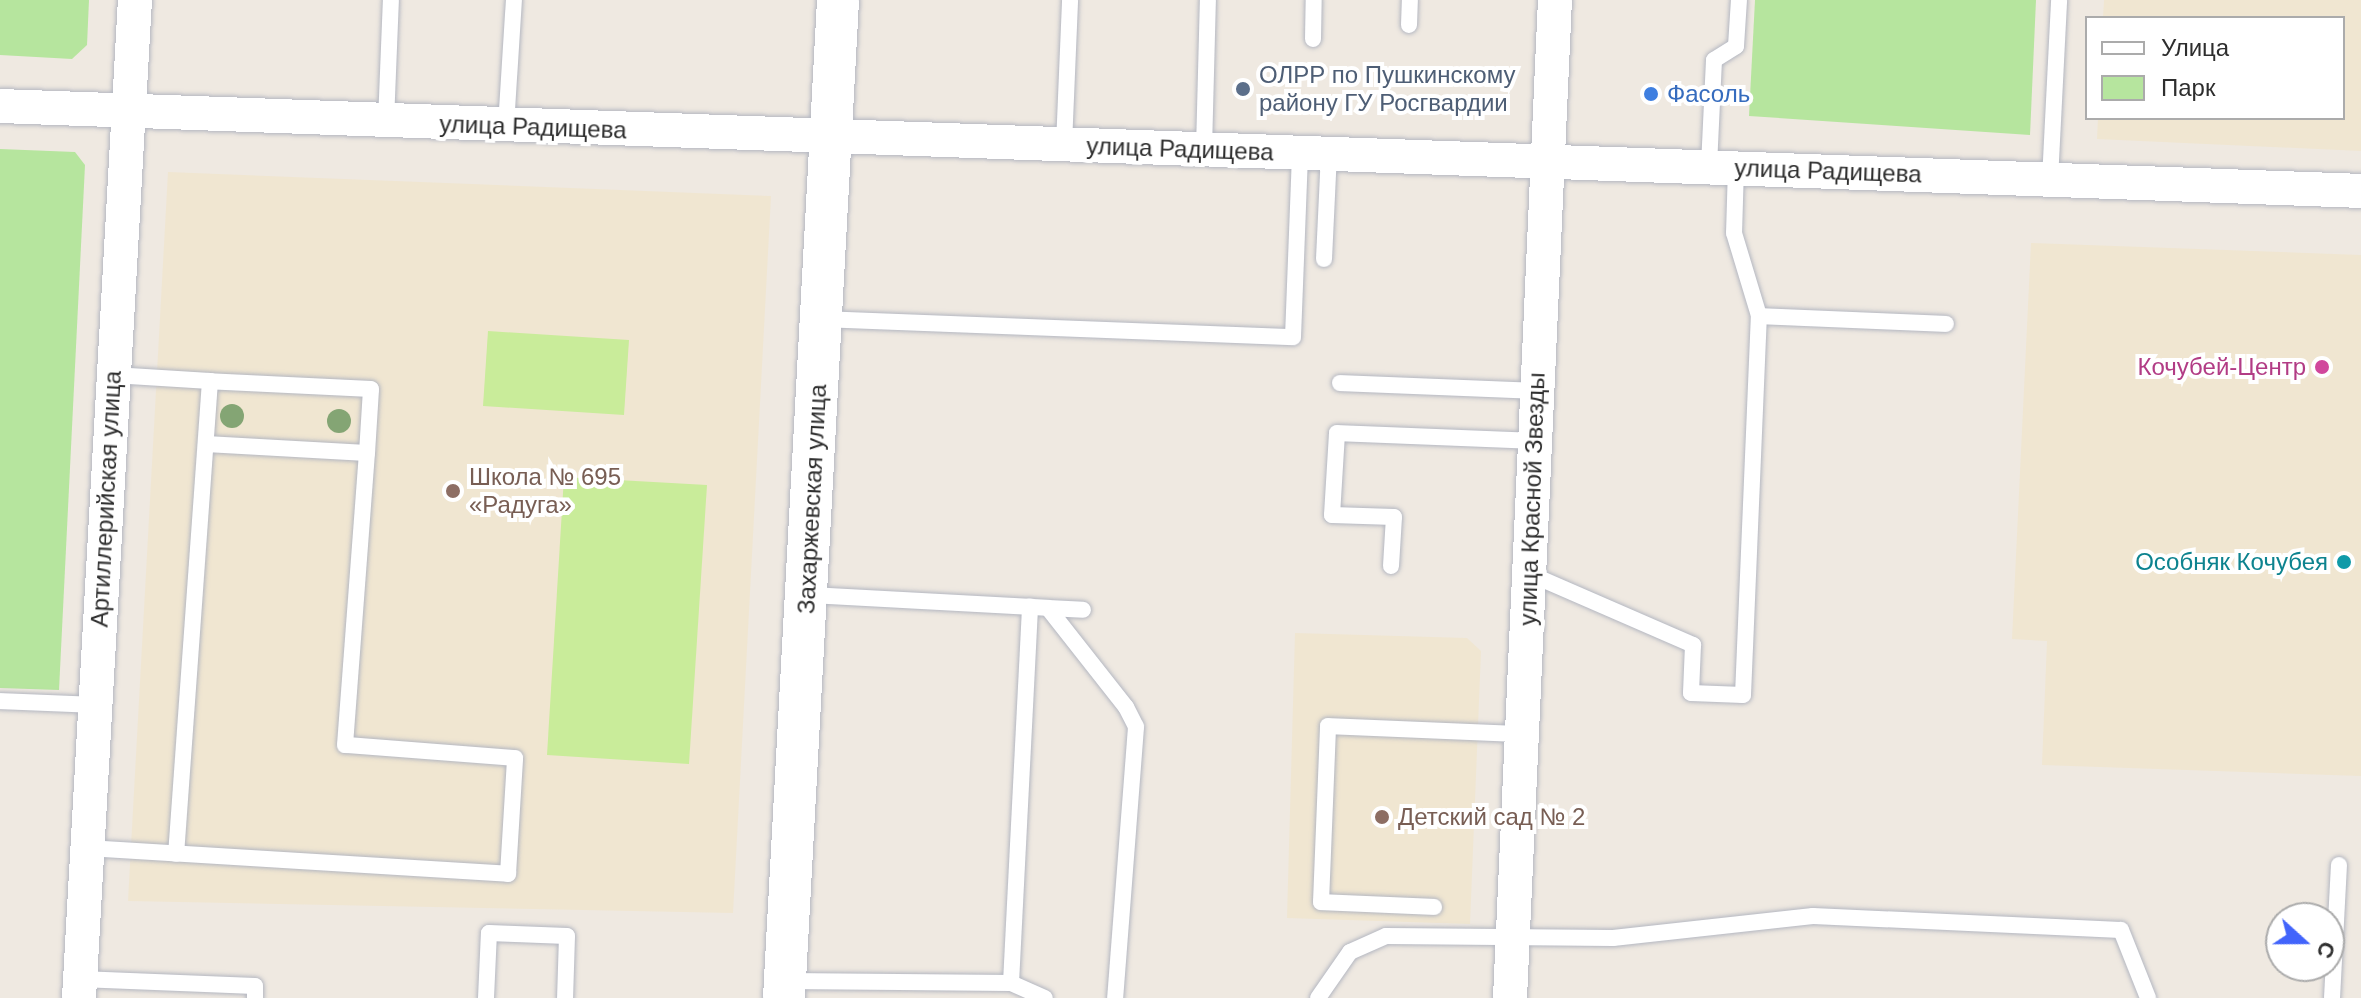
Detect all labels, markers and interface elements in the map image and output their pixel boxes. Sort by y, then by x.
legend [2085,16,2345,120]
text: Улица [2161,34,2229,61]
place label: ОЛРР по Пушкинскому району ГУ Росгвардии [1259,61,1515,117]
text: Парк [2161,74,2215,101]
marker: ОЛРР по Пушкинскому району ГУ Росгвардии [1234,80,1252,98]
place label: Фасоль [1667,80,1750,108]
marker: Фасоль [1642,85,1660,103]
street label: улица Радищева [439,109,627,145]
street label: улица Радищева [1086,131,1274,167]
street label: улица Радищева [1734,153,1922,189]
place label: Кочубей-Центр [2138,353,2306,381]
marker: Кочубей-Центр [2313,358,2331,376]
street label: Артиллерийская улица [85,370,127,628]
street label: улица Красной Звезды [1513,372,1551,626]
street label: Захаржевская улица [792,383,832,615]
place label: Школа № 695 «Радуга» [469,463,621,519]
marker: Школа № 695 «Радуга» [444,482,462,500]
place label: Особняк Кочубея [2135,548,2328,576]
marker: Особняк Кочубея [2335,553,2353,571]
place label: Детский сад № 2 [1398,803,1585,831]
marker: Детский сад № 2 [1373,808,1391,826]
north arrow [2265,902,2345,982]
text: С [2311,938,2341,962]

